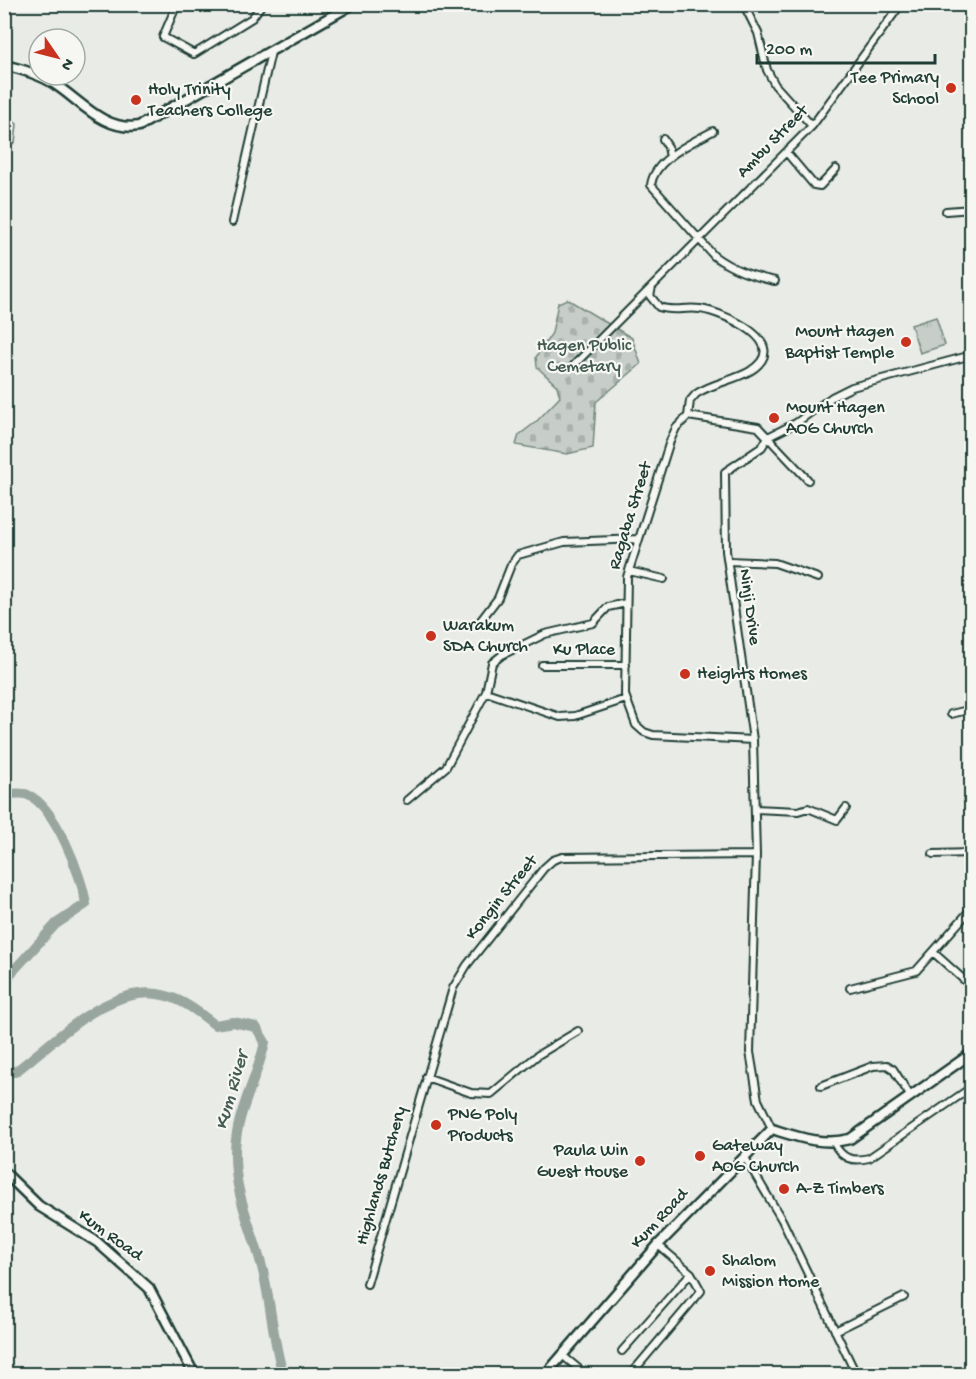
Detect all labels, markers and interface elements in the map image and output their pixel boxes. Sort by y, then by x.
north arrow [27,27,87,87]
scale bar [757,27,936,65]
text: 200 m [766,40,813,61]
text: N [55,54,77,74]
place label: Tee Primary School [850,68,939,110]
place label: Holy Trinity Teachers College [147,80,273,122]
marker: Tee Primary School [944,81,958,95]
marker: Holy Trinity Teachers College [129,93,143,107]
street label: Ambu Street [733,100,814,183]
place label: Mount Hagen Baptist Temple [784,322,895,364]
marker: Mount Hagen Baptist Temple [899,335,913,349]
park label: Hagen Public Cemetary [537,336,632,378]
place label: Mount Hagen AOG Church [786,398,885,440]
marker: Mount Hagen AOG Church [767,411,781,425]
street label: Ragaba Street [605,458,658,572]
street label: Ninji Drive [733,567,765,647]
place label: Warakum SDA Church [443,616,528,658]
marker: Warakum SDA Church [424,629,438,643]
street label: Ku Place [553,640,616,661]
place label: Heights Homes [697,664,808,685]
marker: Heights Homes [678,667,692,681]
street label: Kongin Street [462,850,544,945]
water label: Kum River [211,1045,256,1133]
street label: Highlands Butchery [352,1104,412,1248]
place label: PNG Poly Products [447,1105,518,1147]
marker: PNG Poly Products [429,1118,443,1132]
place label: Gateway AOG Church [712,1136,799,1178]
place label: Paula Win Guest House [537,1141,629,1183]
marker: Gateway AOG Church [693,1149,707,1163]
marker: Paula Win Guest House [633,1154,647,1168]
place label: A-Z Timbers [796,1179,885,1200]
marker: A-Z Timbers [777,1182,791,1196]
street label: Kum Road [627,1183,694,1253]
street label: Kum Road [74,1206,148,1267]
place label: Shalom Mission Home [722,1251,820,1293]
marker: Shalom Mission Home [703,1264,717,1278]

